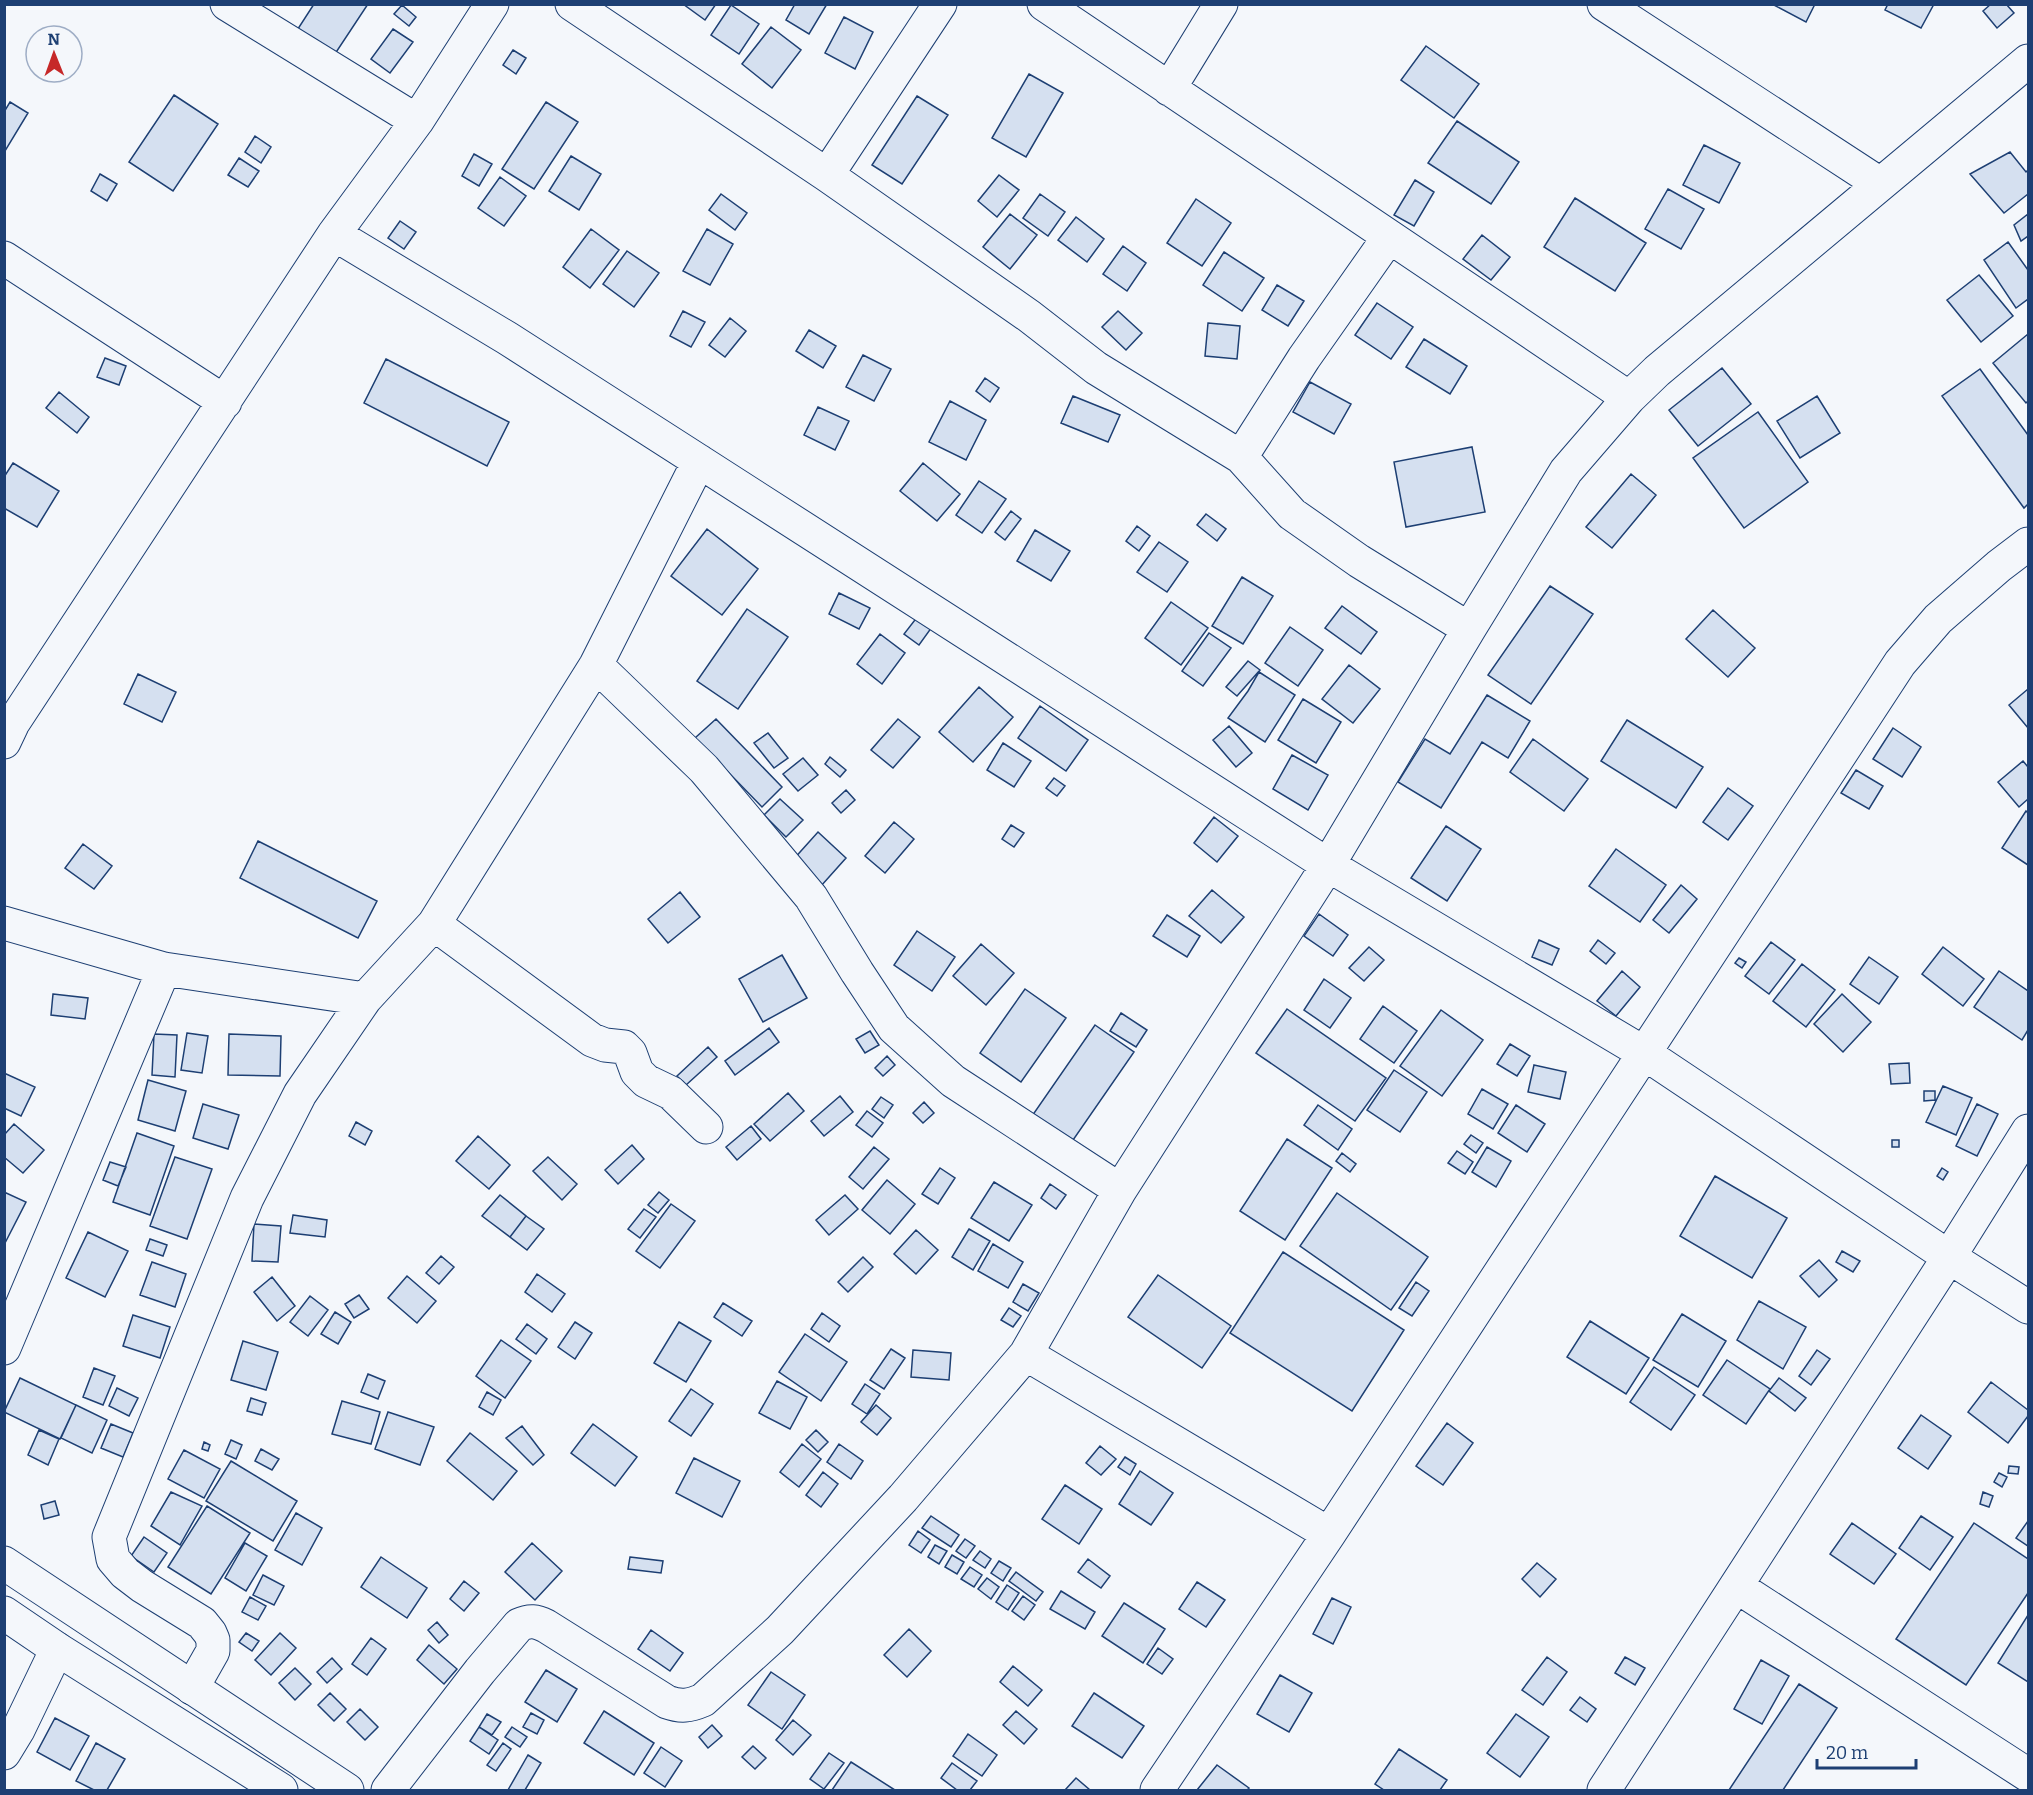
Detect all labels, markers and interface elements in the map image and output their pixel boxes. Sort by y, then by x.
north arrow [24,24,84,84]
text: N [47,30,60,49]
scale bar [1817,1732,1916,1770]
text: 20 m [1826,1742,1868,1764]

